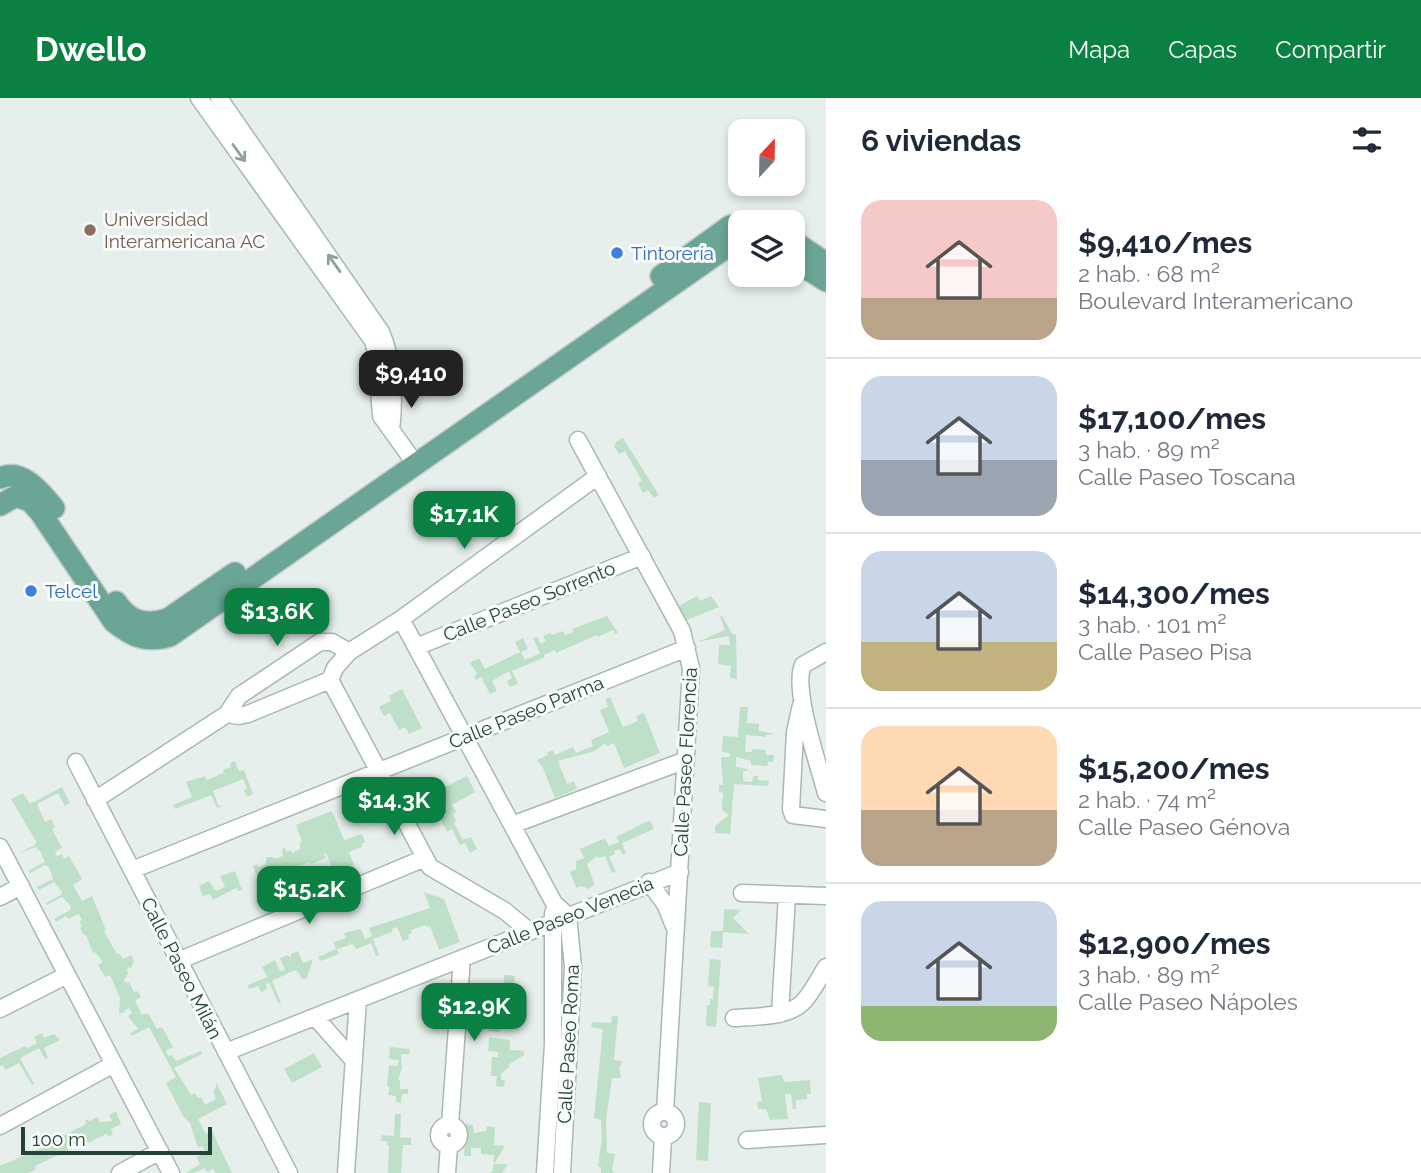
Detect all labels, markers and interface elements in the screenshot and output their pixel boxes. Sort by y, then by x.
text: Dwello [35,30,146,69]
text: Mapa [1068,35,1130,64]
text: Capas [1168,35,1237,64]
text: Compartir [1275,35,1386,64]
north arrow [728,119,805,196]
map controls [728,119,805,287]
icon: filters [1348,121,1386,159]
text: 6 viviendas [861,123,1021,158]
one-way arrow [231,144,246,163]
place label: Universidad Interamericana AC [104,208,265,252]
button: layers [728,210,805,287]
marker: Universidad Interamericana AC [82,222,98,238]
text: $9,410/mes [1078,225,1252,260]
icon: home [917,228,1001,312]
place label: Tintorería [631,242,714,264]
marker: Tintorería [609,245,625,261]
one-way arrow [327,254,341,274]
text: 2 hab. · 68 m² [1078,260,1220,287]
text: Boulevard Interamericano [1078,287,1353,314]
pin: $9,410 [354,350,468,410]
text: $9,410 [375,359,447,386]
text: $17,100/mes [1078,401,1266,436]
icon: home [917,404,1001,488]
text: 3 hab. · 89 m² [1078,436,1220,463]
text: Calle Paseo Toscana [1078,463,1296,490]
pin: $17.1K [407,491,521,551]
text: $17.1K [429,500,499,527]
street label: Calle Paseo Sorrento [440,556,618,646]
text: $14,300/mes [1078,576,1270,611]
icon: home [917,579,1001,663]
place label: Telcel [45,580,98,602]
marker: Telcel [23,583,39,599]
pin: $13.6K [220,588,334,648]
text: $13.6K [240,597,314,624]
text: 3 hab. · 101 m² [1078,611,1226,638]
text: Calle Paseo Pisa [1078,638,1252,665]
street label: Calle Paseo Florencia [669,667,701,857]
street label: Calle Paseo Parma [445,671,607,753]
text: $15,200/mes [1078,751,1270,786]
icon: home [917,754,1001,838]
pin: $14.3K [337,778,451,837]
text: $14.3K [358,786,430,813]
text: 2 hab. · 74 m² [1078,786,1216,813]
text: Calle Paseo Génova [1078,813,1290,840]
pin: $15.2K [252,866,366,926]
street label: Calle Paseo Venecia [484,872,656,958]
text: $15.2K [273,875,345,902]
street label: Calle Paseo Milán [137,894,227,1042]
text: $12,900/mes [1078,926,1271,961]
icon: home [917,929,1001,1013]
text: 3 hab. · 89 m² [1078,961,1220,988]
street label: Calle Paseo Roma [553,964,583,1124]
pin: $12.9K [417,984,531,1043]
text: Calle Paseo Nápoles [1078,988,1298,1015]
text: $12.9K [437,992,511,1019]
scale bar [21,1124,212,1156]
text: 100 m [32,1128,86,1150]

